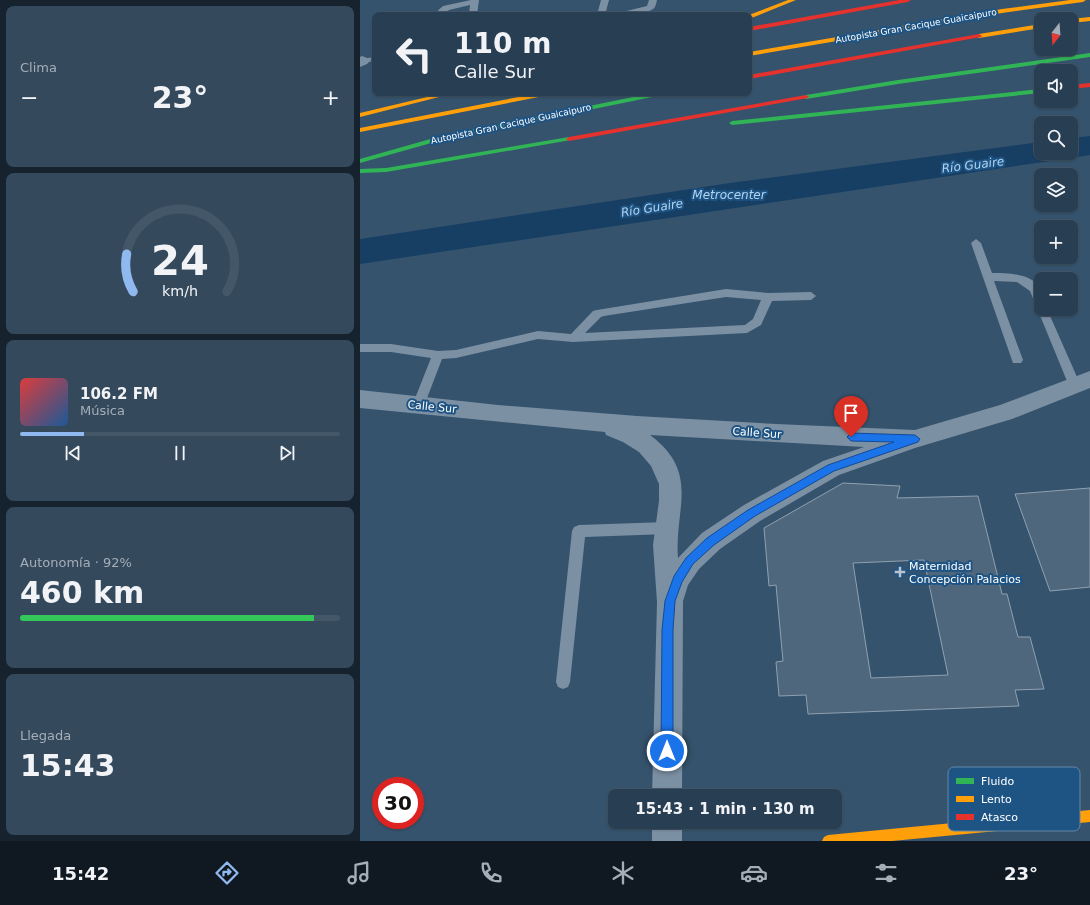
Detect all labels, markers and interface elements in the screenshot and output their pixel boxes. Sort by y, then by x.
street label: Autopista Gran Cacique Guaicaipuro [835,7,998,45]
north arrow [1034,12,1078,56]
map controls [1034,12,1078,316]
text: 110 m [454,27,551,60]
icon: left [388,28,440,80]
text: Clima [20,60,57,75]
text: Calle Sur [454,61,535,82]
button: sound [1034,64,1078,108]
text: 23° [152,80,208,115]
text: − [20,85,38,110]
text: + [322,85,340,110]
street label: Autopista Gran Cacique Guaicaipuro [430,102,593,146]
button: search [1034,116,1078,160]
water label: Río Guaire [941,154,1005,176]
button: layers [1034,168,1078,212]
water label: Metrocenter [692,188,767,202]
water label: Río Guaire [620,196,684,220]
button: + [1034,220,1078,264]
text: 24 [151,235,209,284]
button: − [1034,272,1078,316]
text: km/h [162,282,198,298]
text: 106.2 FM [80,385,158,403]
pin [834,396,868,437]
street label: Calle Sur [407,398,458,416]
icon: arrive [840,402,862,424]
text: Música [80,403,125,418]
street label: Calle Sur [732,425,783,441]
icon: previous [62,442,84,464]
icon: pause [169,442,191,464]
icon: next [276,442,298,464]
text: Autonomía · 92% [20,555,132,570]
place label: Maternidad Concepción Palacios [909,560,1021,586]
marker: Maternidad Concepción Palacios [894,566,906,578]
text: 460 km [20,575,144,610]
text: Llegada [20,728,71,743]
position arrow [646,730,688,772]
text: 15:43 [20,748,116,783]
legend [948,767,1080,831]
text: Fluido [981,775,1014,788]
speed limit sign: 30 [372,777,424,829]
text: Lento [981,793,1012,806]
text: 15:43 · 1 min · 130 m [635,800,815,818]
text: Atasco [981,811,1018,824]
icon: directions [213,859,241,887]
icon: music [345,859,373,887]
icon: phone [477,859,505,887]
icon: climate [609,859,637,887]
icon: car [740,859,768,887]
icon: filters [872,859,900,887]
text: 15:42 [52,863,109,884]
text: 23° [1004,863,1038,884]

